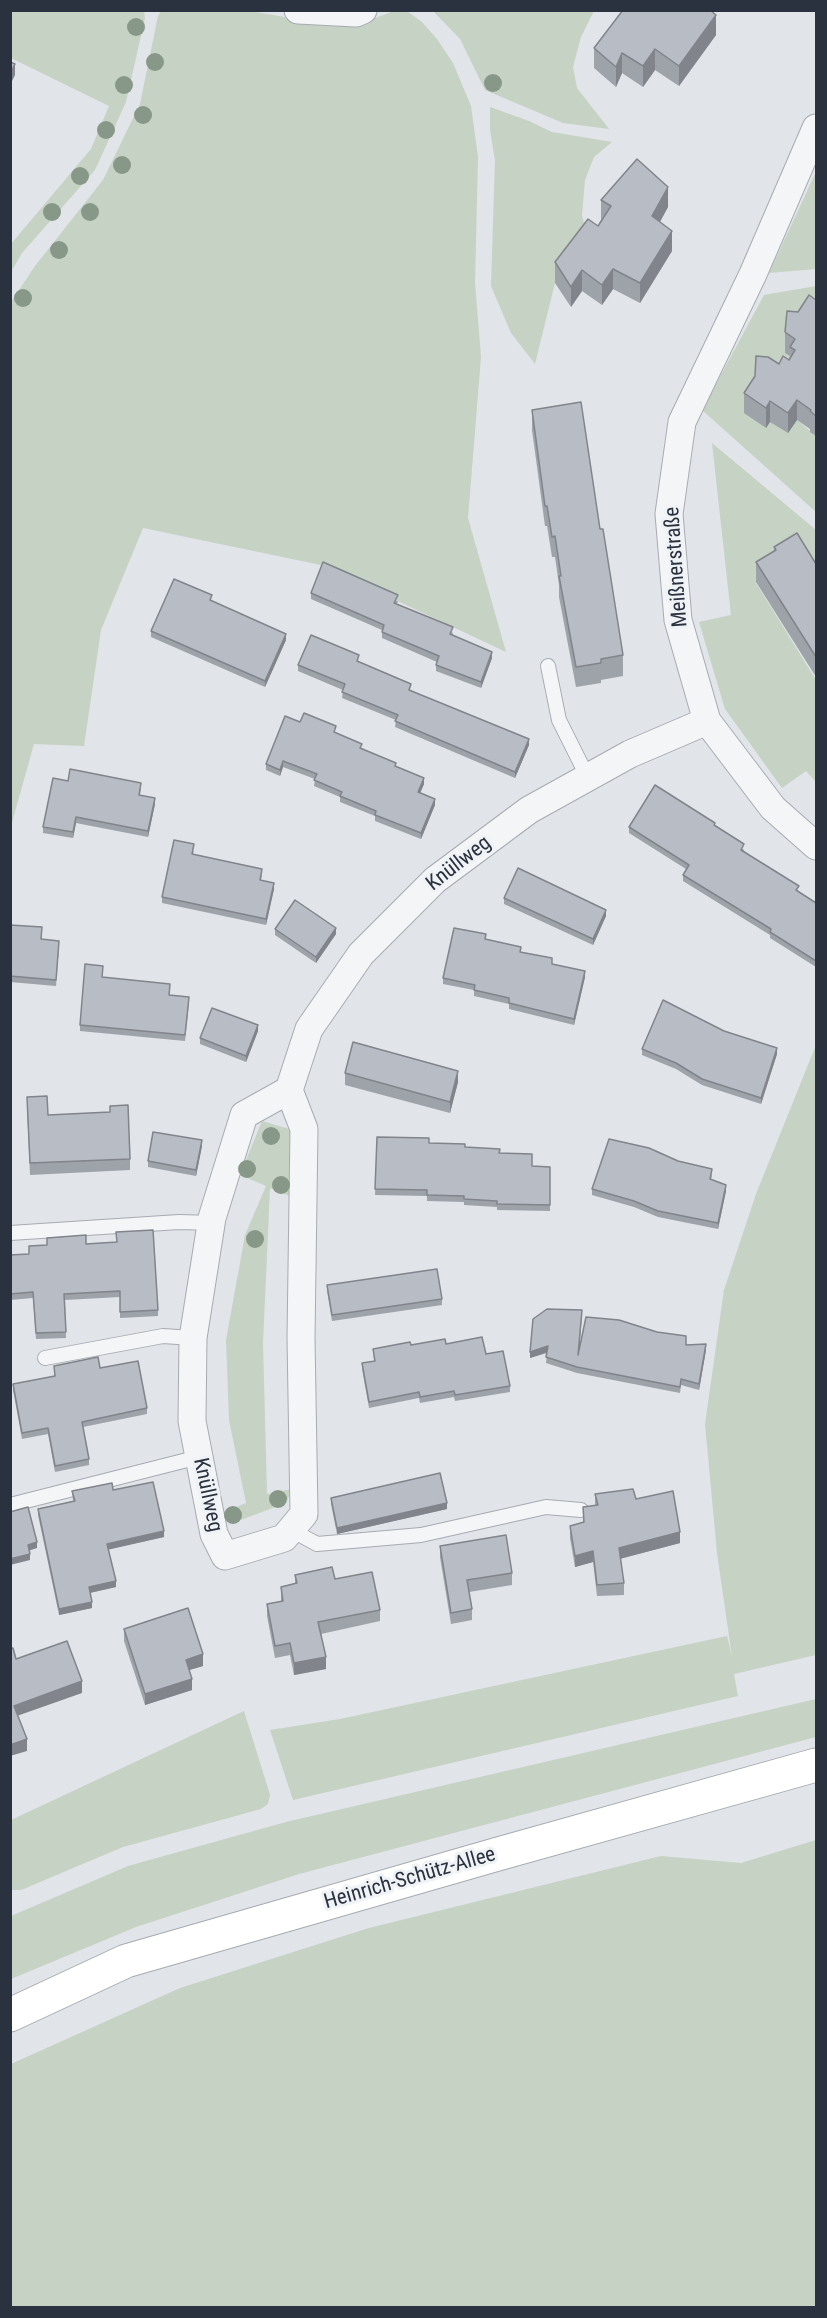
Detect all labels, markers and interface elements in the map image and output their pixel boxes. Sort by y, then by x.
street label: Meißnerstraße [660,506,694,628]
street label: Knüllweg [422,831,496,897]
street label: Knüllweg [187,1456,227,1534]
street label: Heinrich-Schütz-Allee [321,1842,499,1916]

